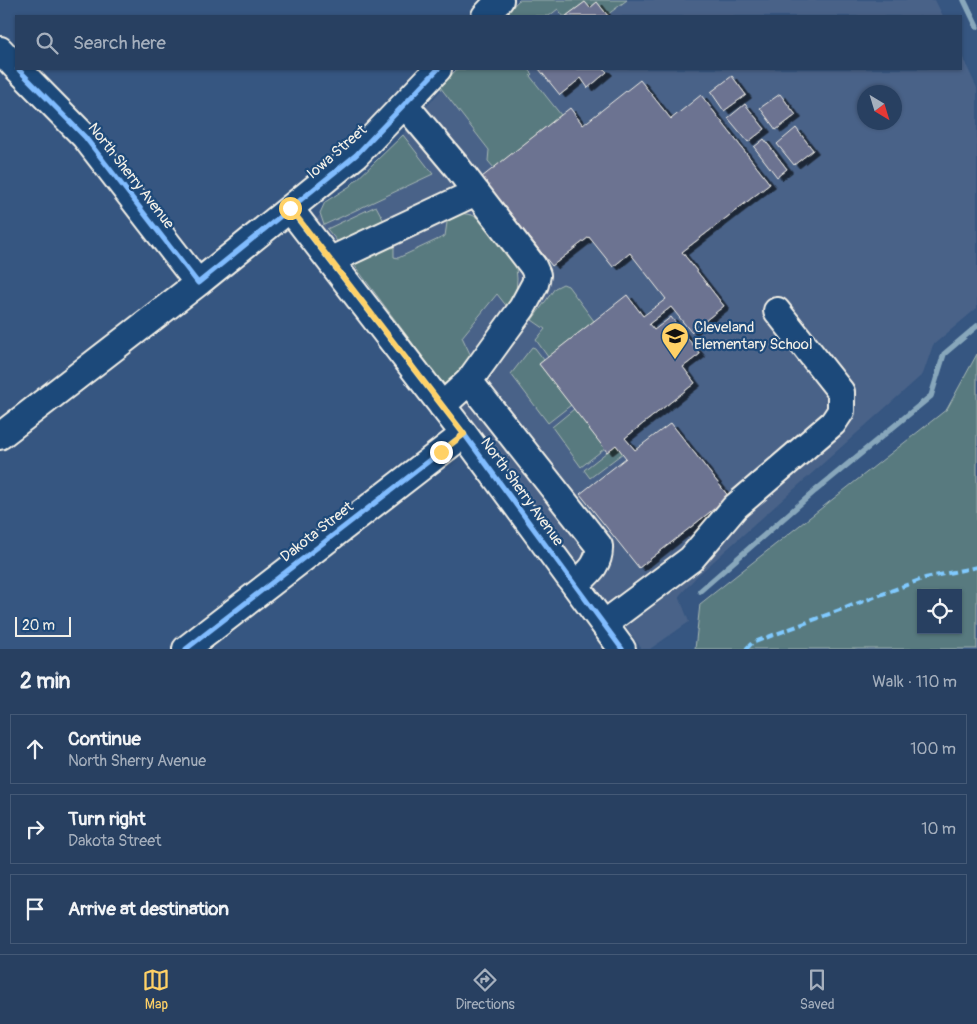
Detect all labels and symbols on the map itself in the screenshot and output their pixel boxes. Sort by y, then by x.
north arrow [857,85,902,130]
street label: North Sherry Avenue [84,119,179,233]
street label: Iowa Street [303,120,372,183]
route start [279,197,302,220]
place label: Cleveland Elementary School [694,318,813,354]
school or university icon: Cleveland Elementary School [660,321,690,360]
street label: North Sherry Avenue [476,434,568,550]
route end [430,441,453,464]
street label: Dakota Street [277,497,358,566]
scale bar [15,614,71,637]

